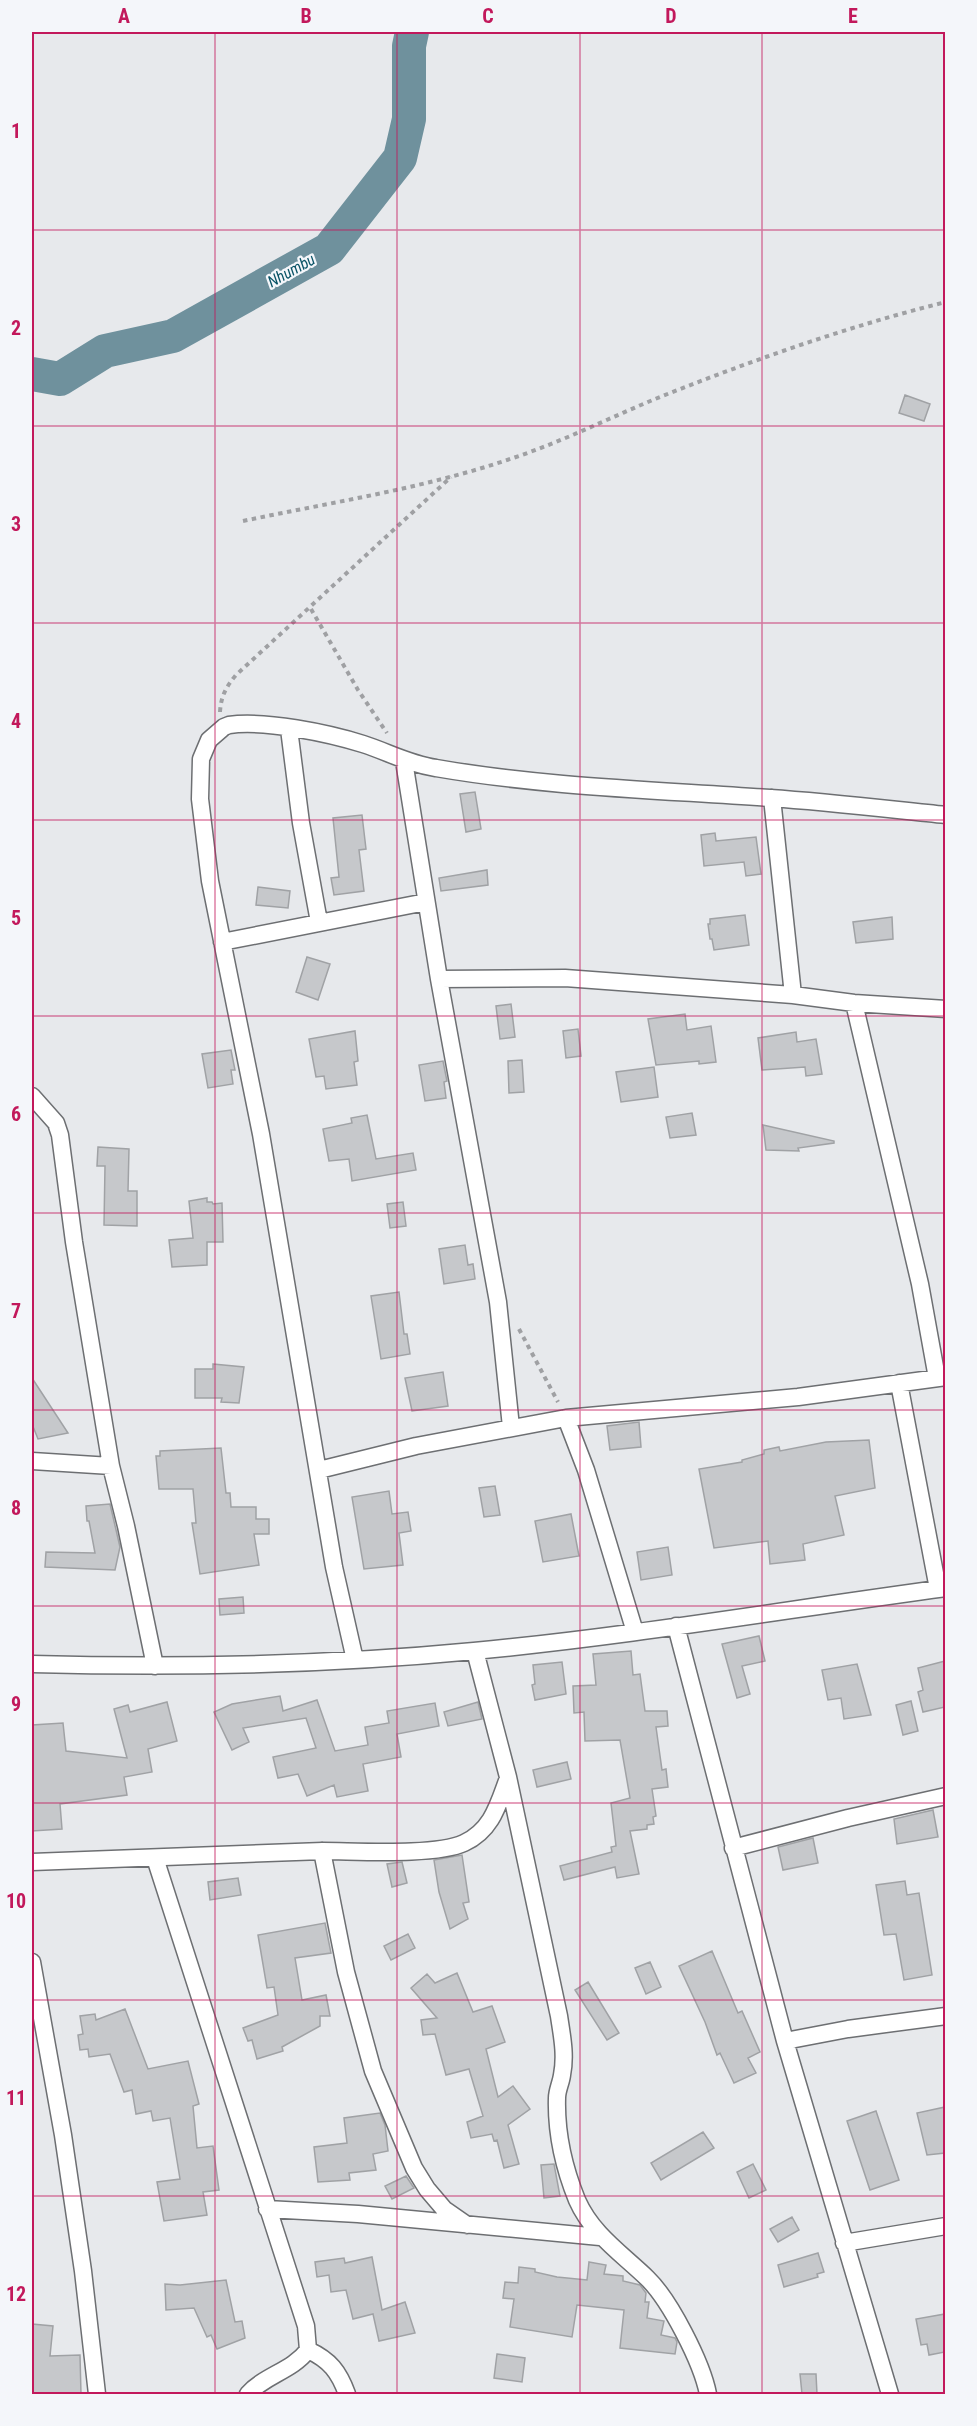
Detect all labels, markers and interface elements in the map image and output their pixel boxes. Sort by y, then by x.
text: A [118,4,130,28]
text: B [300,4,312,28]
text: C [482,4,494,28]
text: D [665,4,677,28]
text: E [848,4,858,28]
text: 1 [11,119,21,143]
water label: Nhumbu [264,249,319,291]
text: 2 [11,316,21,340]
text: 3 [11,512,21,536]
text: 4 [11,709,21,733]
text: 5 [11,906,21,930]
text: 6 [11,1102,21,1126]
text: 7 [11,1299,21,1323]
text: 8 [11,1496,21,1520]
text: 9 [11,1692,21,1716]
text: 10 [6,1889,26,1913]
text: 11 [6,2086,26,2110]
text: 12 [6,2282,26,2306]

